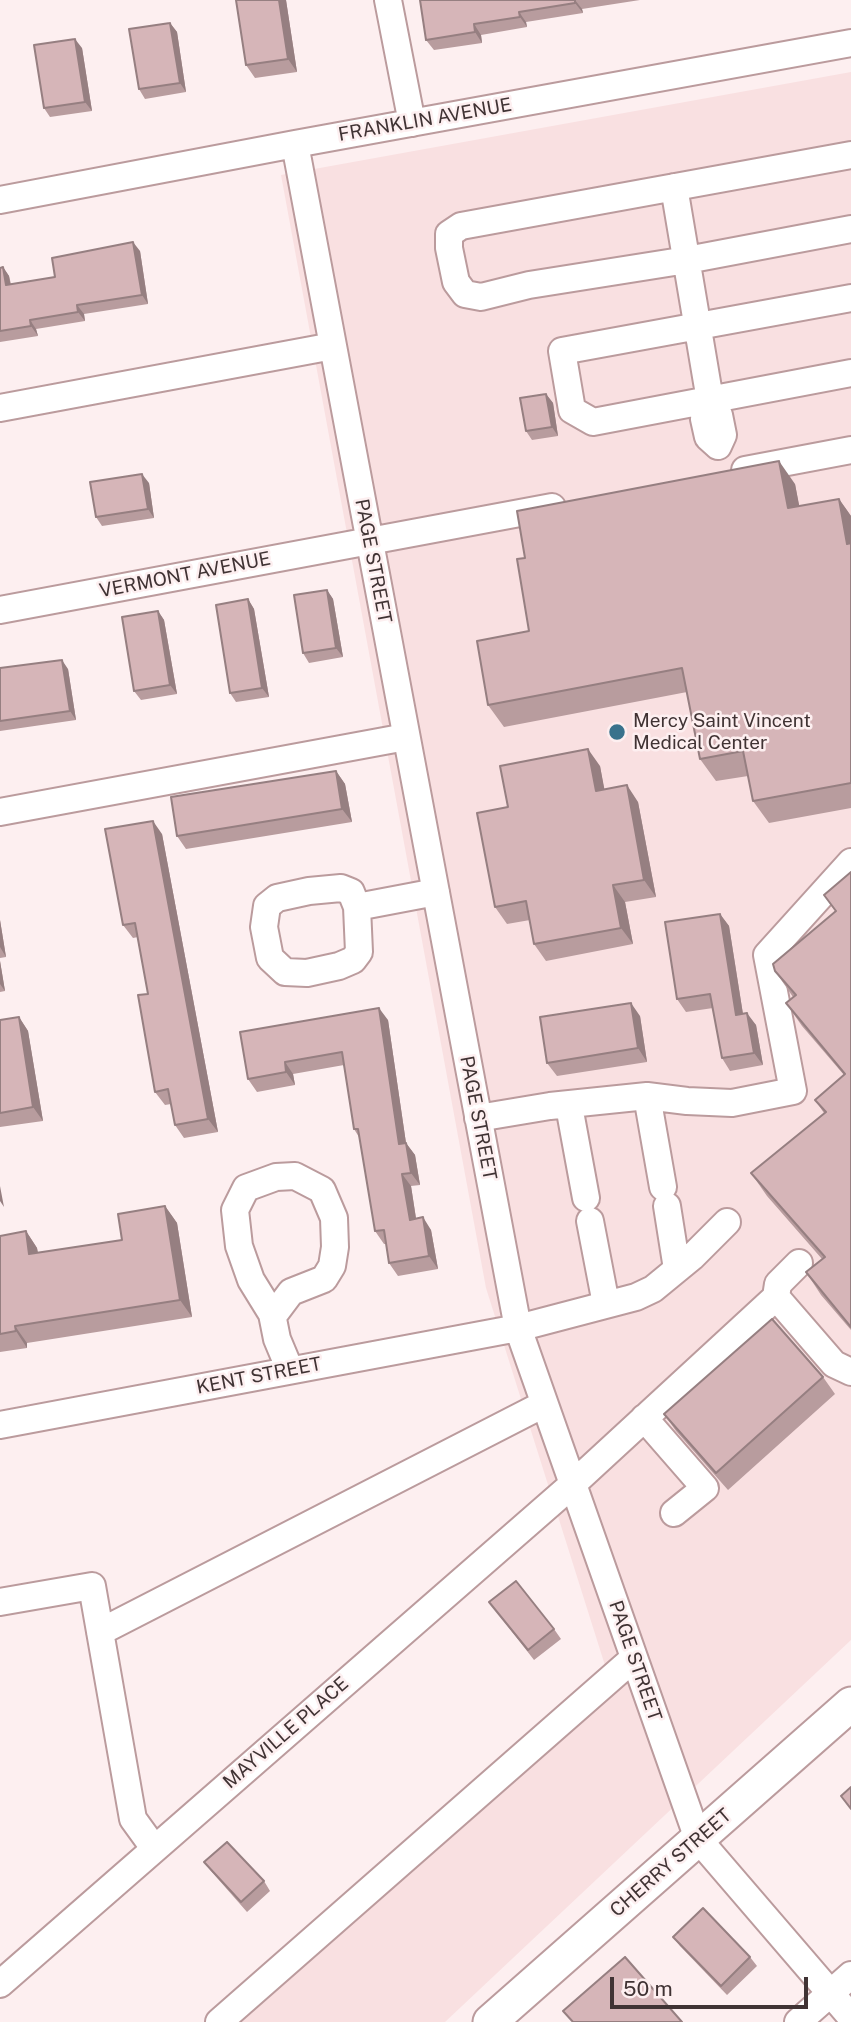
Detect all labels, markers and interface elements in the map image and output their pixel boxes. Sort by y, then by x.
street label: FRANKLIN AVENUE [337,94,513,146]
street label: PAGE STREET [350,497,396,625]
street label: VERMONT AVENUE [97,547,273,603]
place label: Mercy Saint Vincent Medical Center [633,710,811,754]
marker: Mercy Saint Vincent Medical Center [607,722,627,742]
street label: PAGE STREET [455,1054,501,1182]
street label: KENT STREET [195,1353,323,1399]
street label: PAGE STREET [604,1598,666,1724]
street label: MAYVILLE PLACE [219,1672,353,1794]
street label: CHERRY STREET [606,1804,736,1922]
scale bar [613,1962,811,2006]
text: 50 m [623,1976,673,2001]

